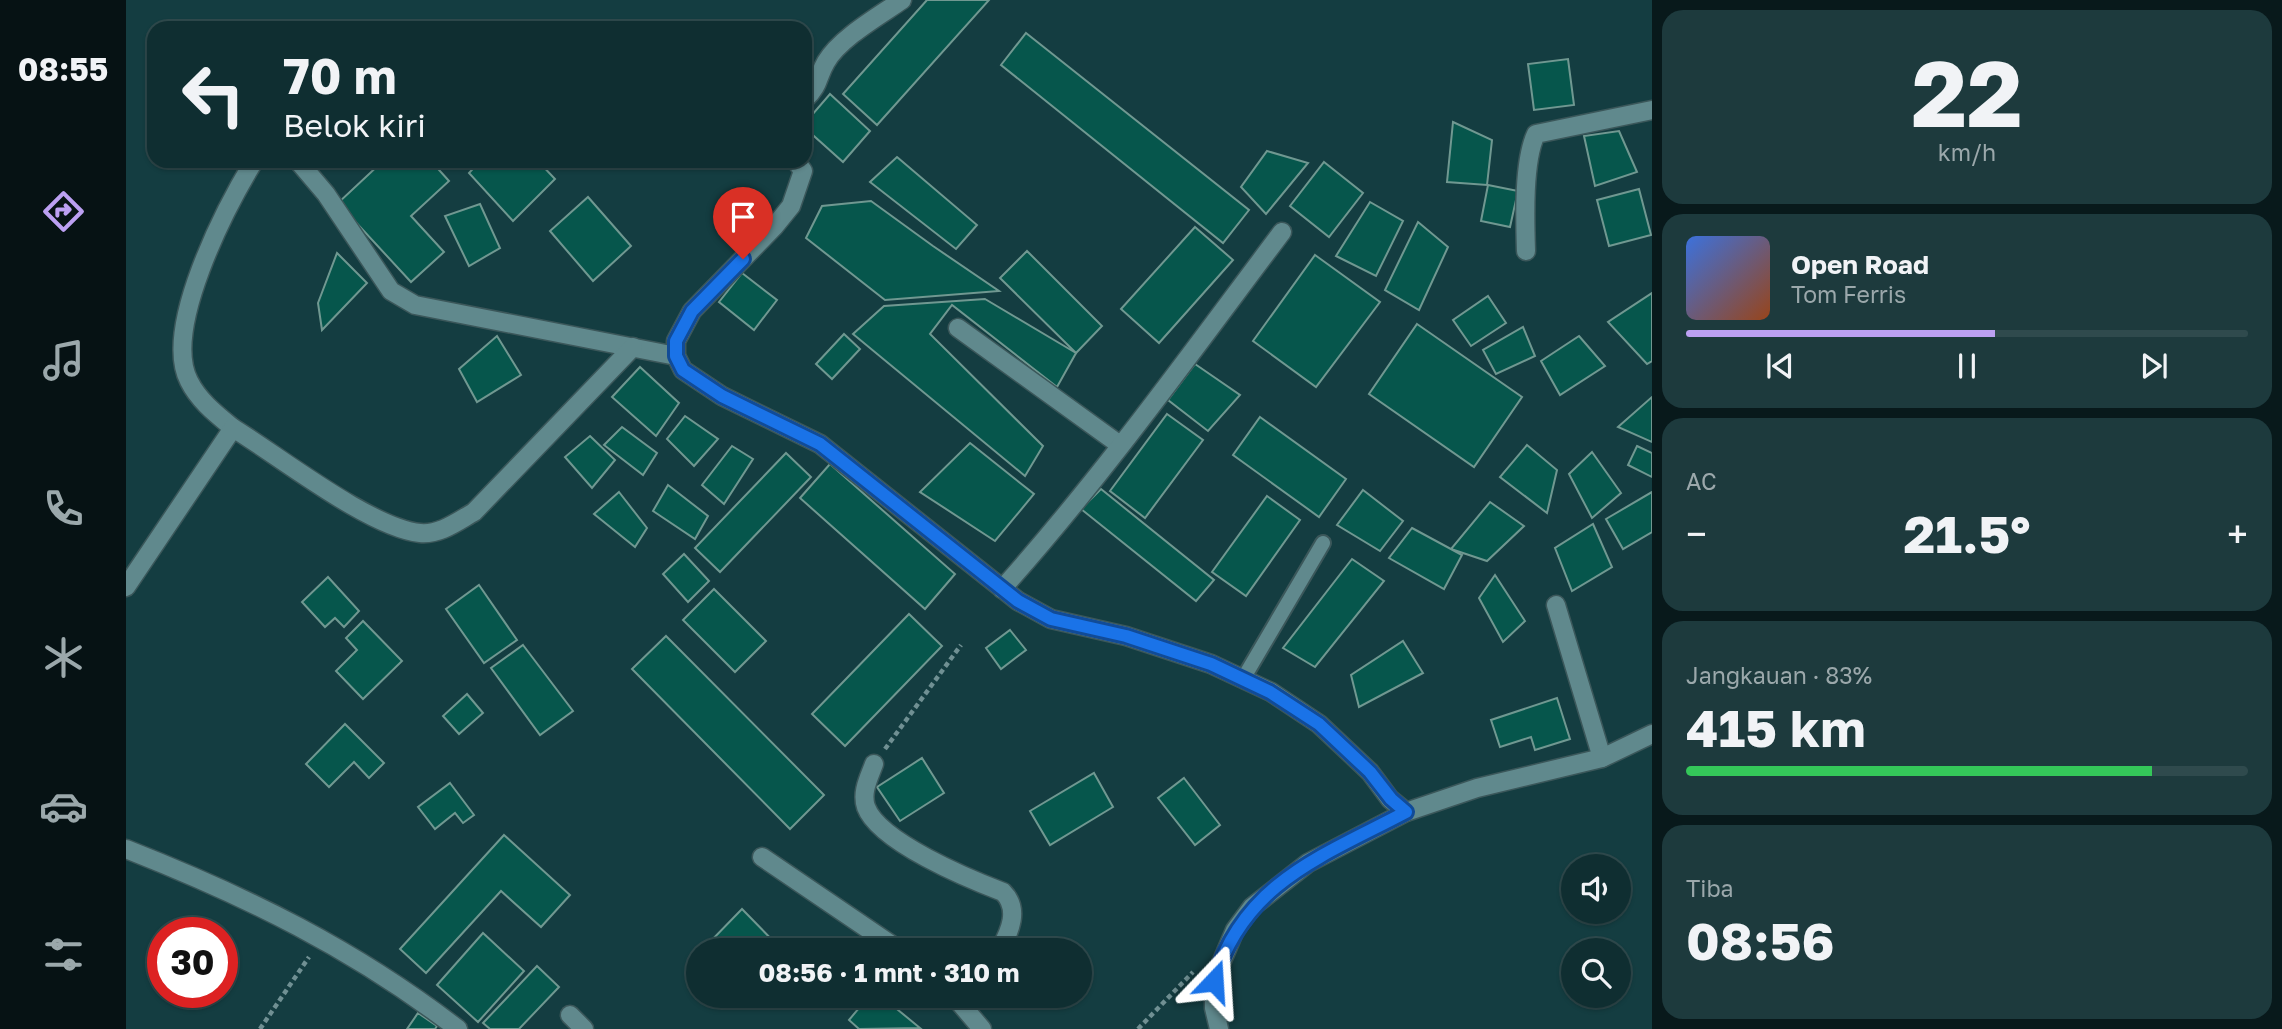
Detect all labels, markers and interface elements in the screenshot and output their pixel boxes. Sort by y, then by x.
text: 22 [1911,38,2023,147]
text: 70 m [283,46,397,105]
icon: left [168,49,259,140]
text: 08:55 [18,50,108,88]
text: Belok kiri [283,106,426,144]
text: km/h [1938,138,1996,166]
icon: directions [39,187,88,236]
pin [713,187,773,259]
icon: arrive [724,198,762,236]
text: Open Road [1791,249,1929,280]
text: Tom Ferris [1791,280,1906,308]
icon: music [39,336,88,385]
icon: previous [1761,347,1799,385]
icon: pause [1948,347,1986,385]
icon: next [2135,347,2173,385]
text: AC [1686,467,1717,495]
icon: phone [39,484,88,533]
text: 21.5° [1903,502,2031,564]
text: − [1686,511,1707,556]
text: + [2227,511,2248,556]
icon: climate [39,633,88,682]
text: Jangkauan · 83% [1686,661,1872,689]
text: 415 km [1686,696,1866,758]
icon: car [39,782,88,831]
map controls [1561,854,1631,1008]
button: sound [1561,854,1631,924]
text: Tiba [1686,874,1734,902]
text: 08:56 [1686,909,1834,971]
speed limit sign: 30 [147,917,238,1008]
icon: filters [39,930,88,979]
button: search [1561,938,1631,1008]
position arrow [1177,944,1251,1018]
text: 08:56 · 1 mnt · 310 m [758,957,1020,988]

